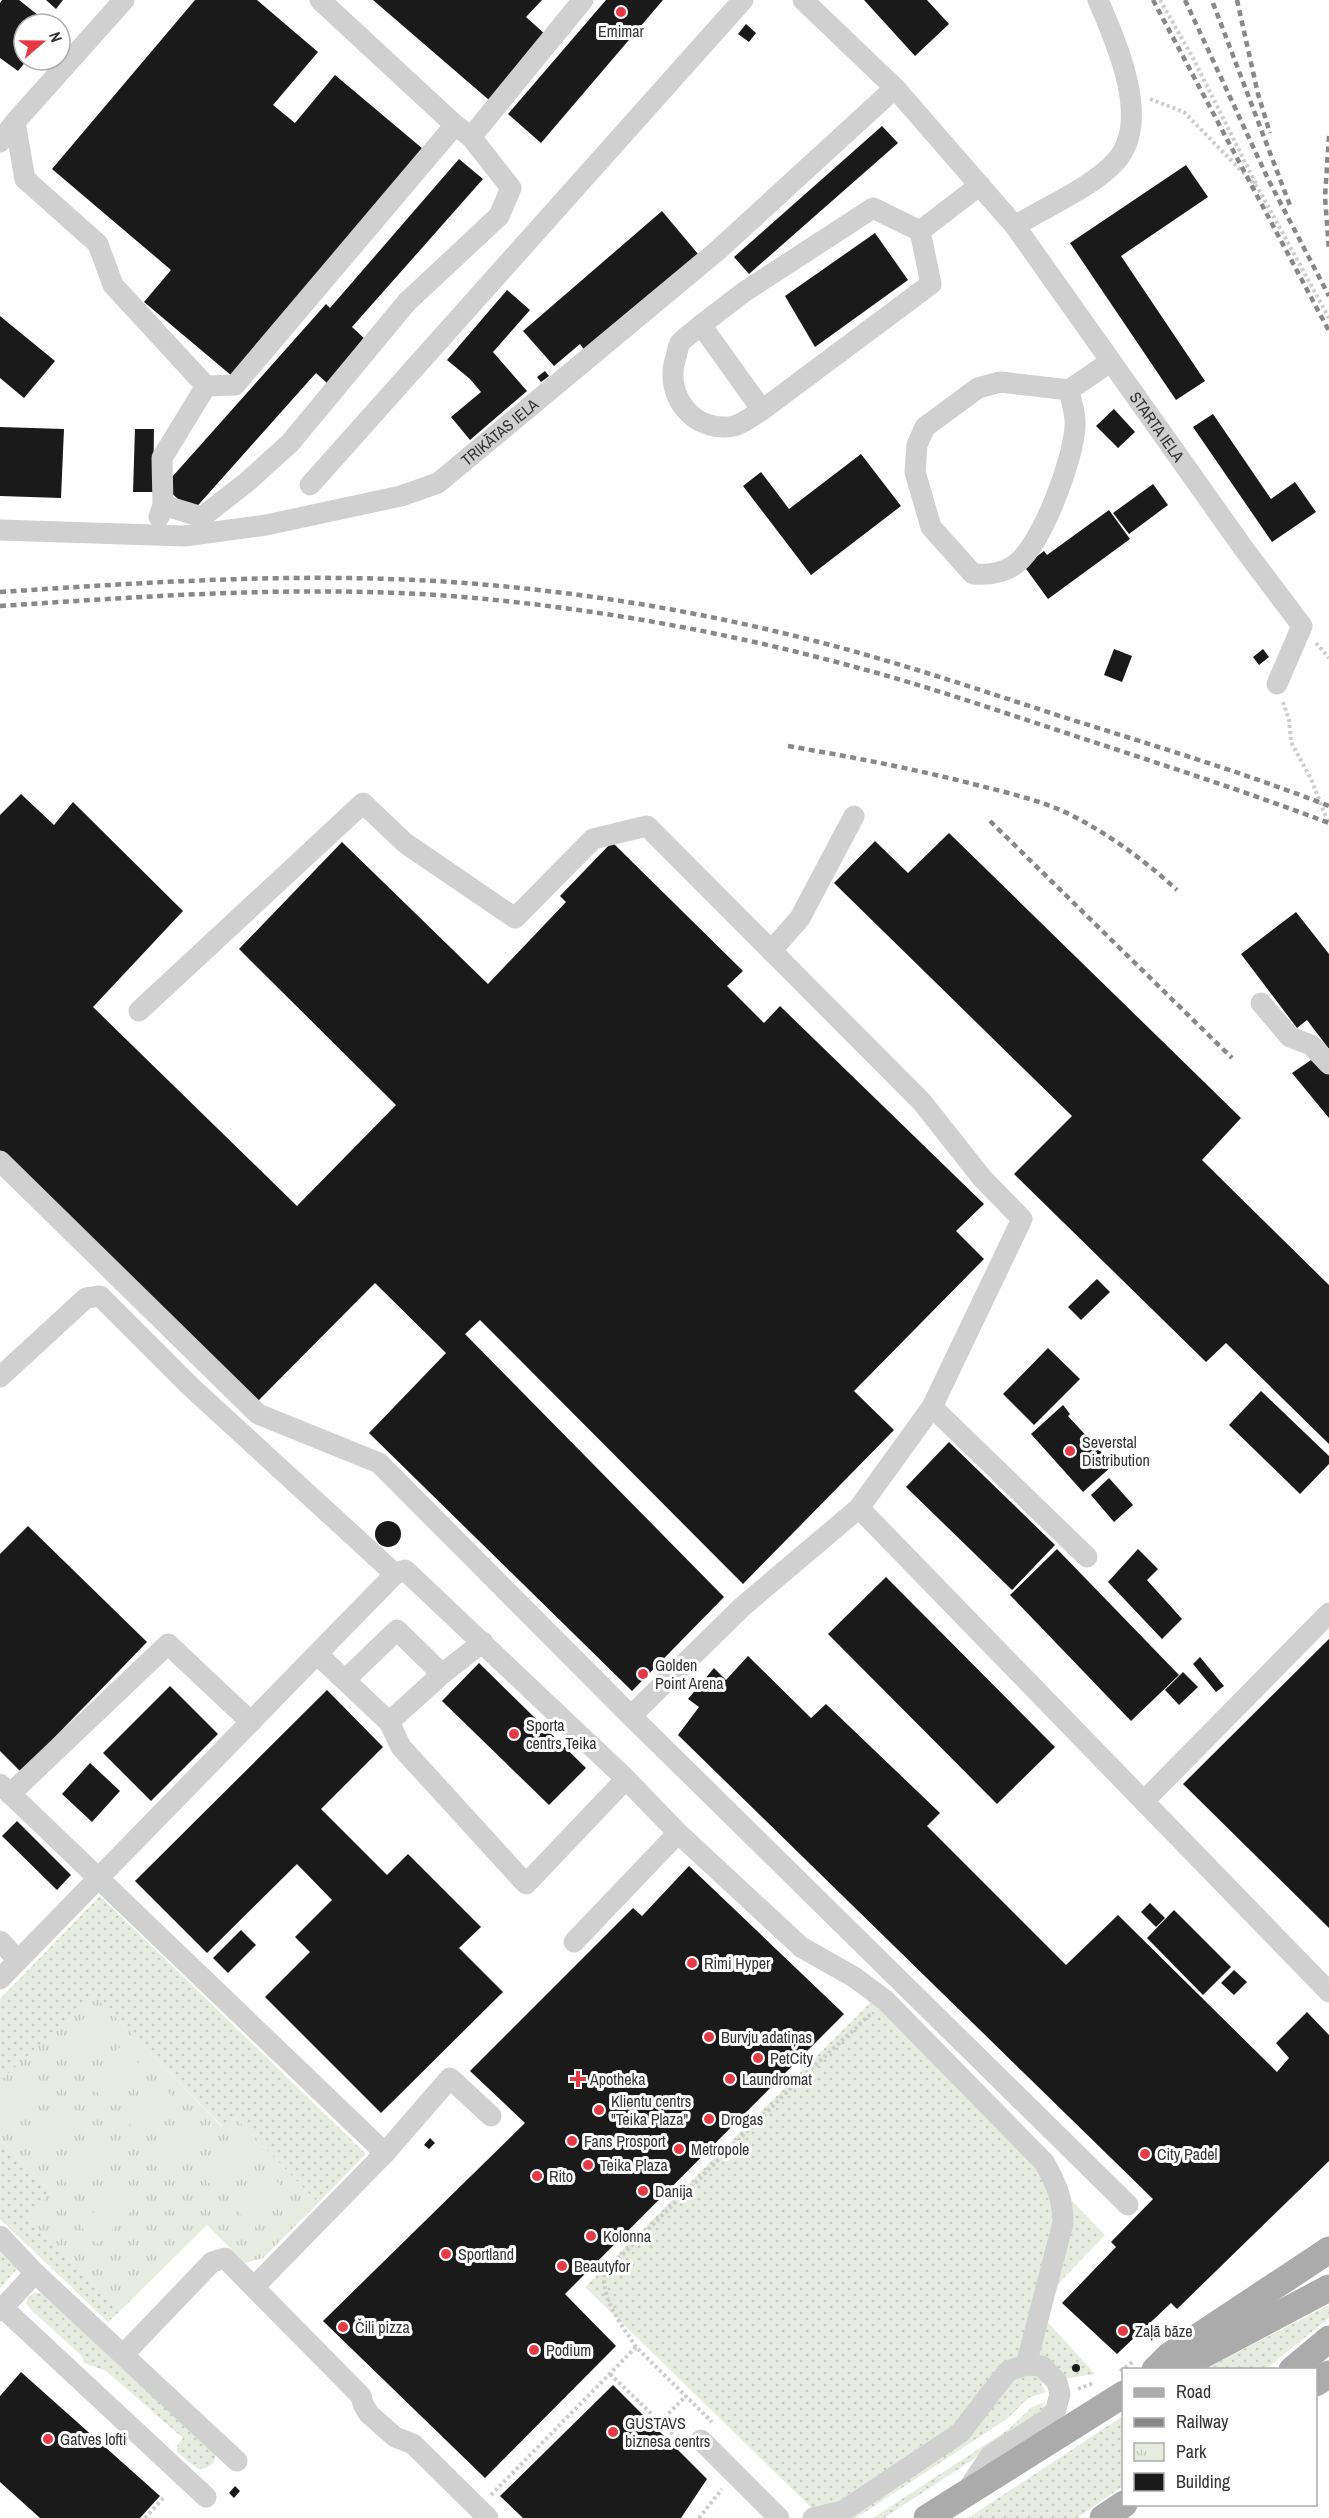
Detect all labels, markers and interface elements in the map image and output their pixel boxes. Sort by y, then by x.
marker: Emimar [614,5,628,19]
north arrow [12,12,72,72]
place label: Emimar [598,20,645,42]
text: N [44,29,68,45]
street label: STARTA IELA [1125,387,1190,466]
street label: TRIKĀTAS IELA [456,393,543,471]
place label: Severstal Distribution [1082,1431,1150,1471]
marker: Severstal Distribution [1063,1444,1077,1458]
place label: Golden Point Arena [655,1654,724,1694]
marker: Golden Point Arena [636,1667,650,1681]
place label: Sporta centrs Teika [526,1714,597,1754]
marker: Sporta centrs Teika [507,1727,521,1741]
place label: Rimi Hyper [704,1952,771,1974]
marker: Rimi Hyper [685,1956,699,1970]
place label: Burvju adatiņas [721,2026,812,2048]
marker: Burvju adatiņas [702,2030,716,2044]
place label: PetCity [770,2047,813,2069]
marker: PetCity [751,2051,765,2065]
place label: Apotheka [589,2068,646,2090]
place label: Laundromat [742,2068,812,2090]
marker: Apotheka [571,2072,585,2086]
marker: Laundromat [723,2072,737,2086]
place label: Klientu centrs "Teika Plaza" [611,2090,691,2130]
marker: Klientu centrs "Teika Plaza" [592,2103,606,2117]
place label: Drogas [721,2108,763,2130]
marker: Drogas [702,2112,716,2126]
place label: Fans Prosport [584,2130,666,2152]
marker: Fans Prosport [565,2134,579,2148]
place label: Metropole [691,2138,749,2160]
marker: Metropole [672,2142,686,2156]
place label: City Padel [1157,2143,1218,2165]
marker: City Padel [1138,2147,1152,2161]
place label: Teika Plaza [600,2154,669,2176]
marker: Teika Plaza [581,2158,595,2172]
place label: Rito [549,2165,573,2187]
marker: Rito [530,2169,544,2183]
place label: Danija [655,2180,694,2202]
marker: Danija [636,2184,650,2198]
place label: Kolonna [603,2225,652,2247]
marker: Kolonna [584,2229,598,2243]
place label: Sportland [458,2243,514,2265]
marker: Sportland [439,2247,453,2261]
place label: Beautyfor [574,2255,631,2277]
marker: Beautyfor [555,2259,569,2273]
place label: Čili pizza [355,2316,410,2338]
marker: Čili pizza [336,2320,350,2334]
place label: Zaļā bāze [1135,2320,1193,2342]
marker: Zaļā bāze [1116,2324,1130,2338]
place label: Podium [546,2339,591,2361]
marker: Podium [527,2343,541,2357]
legend [1122,2368,1317,2506]
text: Road [1176,2379,1211,2404]
text: Railway [1176,2409,1229,2434]
place label: GUSTAVS biznesa centrs [625,2412,710,2452]
marker: GUSTAVS biznesa centrs [606,2425,620,2439]
place label: Gatves lofti [60,2428,126,2450]
marker: Gatves lofti [41,2432,55,2446]
text: Park [1176,2439,1207,2464]
text: Building [1176,2469,1231,2494]

